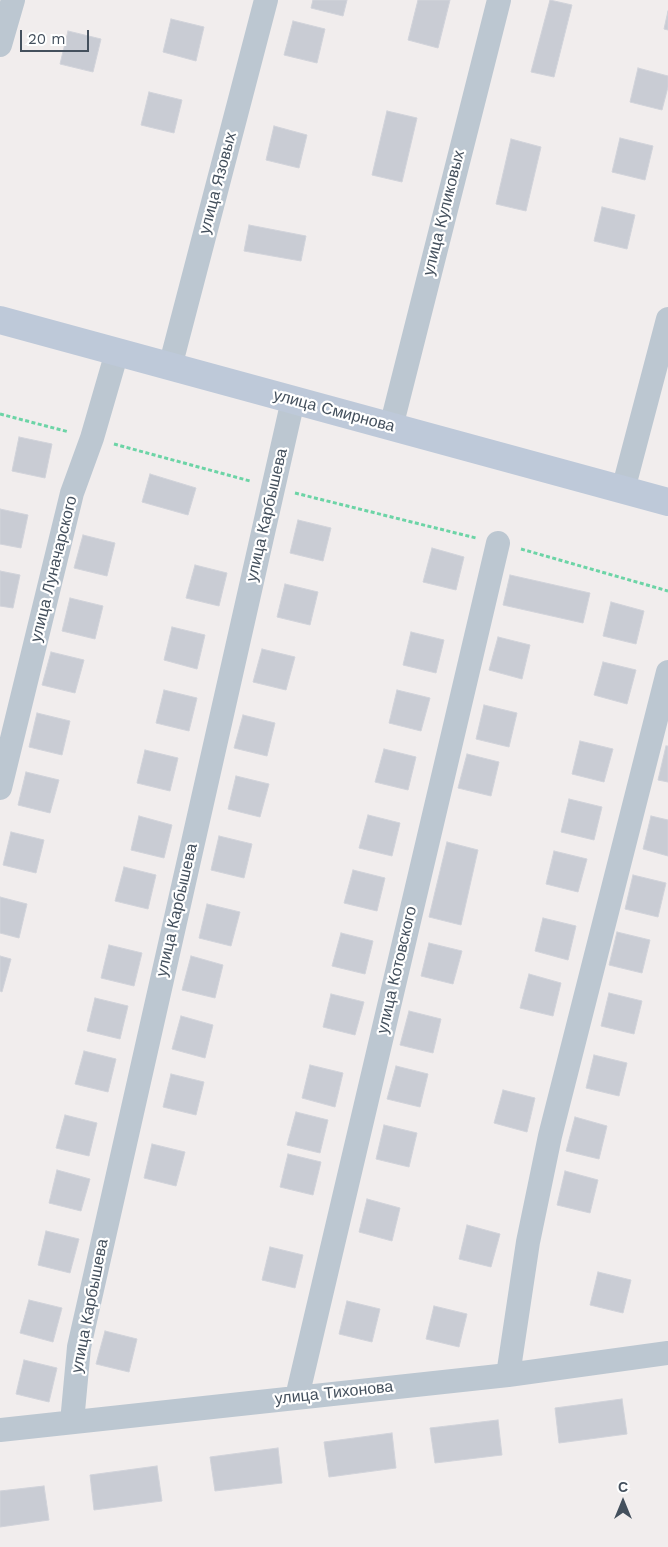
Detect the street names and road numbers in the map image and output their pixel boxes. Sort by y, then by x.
street label: улица Язовых [195,130,241,236]
street label: улица Куликовых [419,148,469,278]
street label: улица Смирнова [271,386,397,436]
street label: улица Карбышева [242,446,292,584]
street label: улица Луначарского [27,494,81,644]
street label: улица Карбышева [152,841,202,979]
street label: улица Котовского [373,904,421,1036]
street label: улица Карбышева [68,1237,112,1375]
street label: улица Тихонова [274,1377,394,1409]

